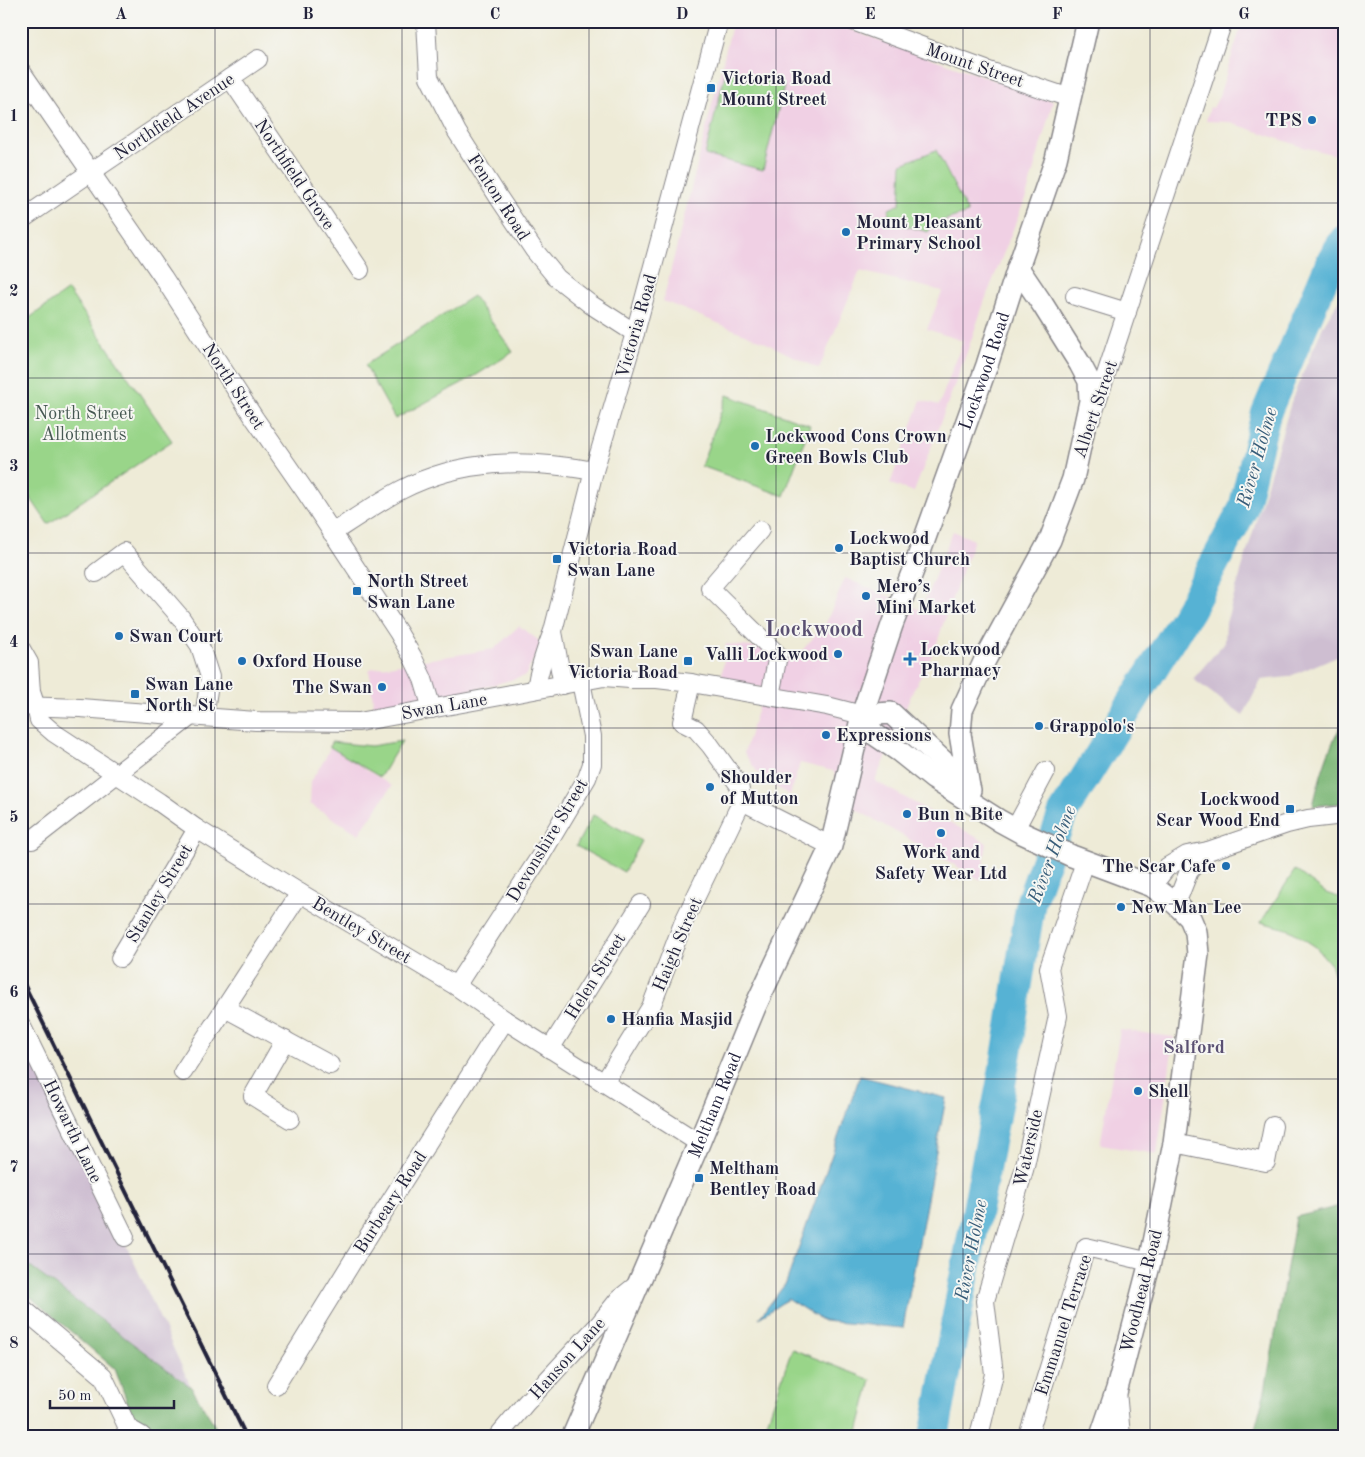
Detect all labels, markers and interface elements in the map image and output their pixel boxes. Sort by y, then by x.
text: A [115,7,127,23]
text: B [302,7,314,23]
text: C [490,7,500,23]
text: D [676,7,688,23]
text: E [864,7,876,23]
text: F [1052,7,1063,23]
text: G [1238,7,1250,23]
street label: Mount Street [923,41,1026,91]
street label: Northfield Avenue [111,70,238,164]
place label: Victoria Road Mount Street [721,70,832,109]
marker: Victoria Road Mount Street [705,82,717,94]
text: 1 [9,109,19,125]
place label: TPS [1265,112,1302,130]
marker: TPS [1306,114,1318,126]
street label: Northfield Grove [251,116,338,233]
street label: Fenton Road [464,151,533,244]
place label: Mount Pleasant Primary School [856,214,982,253]
marker: Mount Pleasant Primary School [840,226,852,238]
street label: Victoria Road [614,272,660,380]
text: 2 [9,284,19,300]
street label: Lockwood Road [956,310,1013,433]
street label: North Street [199,340,268,433]
street label: Albert Street [1071,358,1121,461]
park label: North Street Allotments [35,405,134,444]
water label: River Holme [1235,405,1282,511]
place label: Lockwood Cons Crown Green Bowls Club [765,428,947,467]
marker: Lockwood Cons Crown Green Bowls Club [749,440,761,452]
text: 3 [9,459,19,475]
place label: Lockwood Baptist Church [849,530,970,569]
place label: Victoria Road Swan Lane [567,541,678,580]
marker: Lockwood Baptist Church [833,542,845,554]
marker: Victoria Road Swan Lane [551,553,563,565]
place label: North Street Swan Lane [367,573,469,612]
place label: Mero’s Mini Market [876,578,976,617]
marker: North Street Swan Lane [351,585,363,597]
marker: Mero’s Mini Market [860,590,872,602]
district label: Lockwood [765,619,863,641]
place label: Swan Court [129,628,223,646]
marker: Swan Court [113,630,125,642]
text: 4 [9,635,19,651]
place label: Lockwood Pharmacy [920,641,1001,680]
place label: Swan Lane Victoria Road [568,643,678,682]
place label: Valli Lockwood [705,646,828,664]
marker: Valli Lockwood [832,648,844,660]
place label: Oxford House [252,653,362,671]
marker: Lockwood Pharmacy [904,653,916,665]
marker: Oxford House [236,655,248,667]
marker: Swan Lane Victoria Road [682,655,694,667]
place label: Swan Lane North St [145,676,233,715]
place label: The Swan [292,679,372,697]
marker: The Swan [376,681,388,693]
marker: Swan Lane North St [129,688,141,700]
street label: Swan Lane [400,691,489,723]
place label: Grappolo's [1049,718,1135,736]
marker: Grappolo's [1033,720,1045,732]
place label: Expressions [836,727,932,745]
marker: Expressions [820,729,832,741]
place label: Shoulder of Mutton [720,769,799,808]
street label: Devonshire Street [504,776,592,905]
marker: Shoulder of Mutton [704,781,716,793]
place label: Lockwood Scar Wood End [1156,791,1280,830]
water label: River Holme [1026,803,1081,907]
marker: Lockwood Scar Wood End [1284,803,1296,815]
place label: Bun n Bite [917,806,1003,824]
marker: Bun n Bite [901,808,913,820]
text: 5 [9,810,19,826]
marker: Work and Safety Wear Ltd [935,827,947,839]
street label: Stanley Street [123,841,196,946]
place label: Work and Safety Wear Ltd [875,844,1008,883]
place label: The Scar Cafe [1102,858,1216,876]
marker: The Scar Cafe [1220,860,1232,872]
street label: Bentley Street [309,894,414,967]
street label: Haigh Street [650,895,706,994]
place label: New Man Lee [1131,899,1242,917]
marker: New Man Lee [1115,901,1127,913]
street label: Helen Street [562,930,629,1023]
text: 6 [9,985,19,1001]
place label: Hanfia Masjid [621,1011,733,1029]
marker: Hanfia Masjid [605,1013,617,1025]
district label: Salford [1163,1039,1225,1058]
street label: Meltham Road [686,1050,745,1161]
street label: Howarth Lane [39,1077,105,1186]
place label: Shell [1148,1083,1189,1101]
marker: Shell [1132,1085,1144,1097]
street label: Waterside [1011,1108,1047,1189]
street label: Burbeary Road [351,1148,430,1257]
text: 7 [9,1160,19,1176]
place label: Meltham Bentley Road [709,1160,817,1199]
marker: Meltham Bentley Road [693,1172,705,1184]
water label: River Holme [953,1198,992,1304]
street label: Woodhead Road [1118,1228,1166,1355]
street label: Emmanuel Terrace [1033,1253,1095,1398]
street label: Hanson Lane [527,1314,609,1403]
text: 8 [9,1336,19,1352]
scale bar [50,1377,174,1409]
text: 50 m [58,1389,92,1404]

